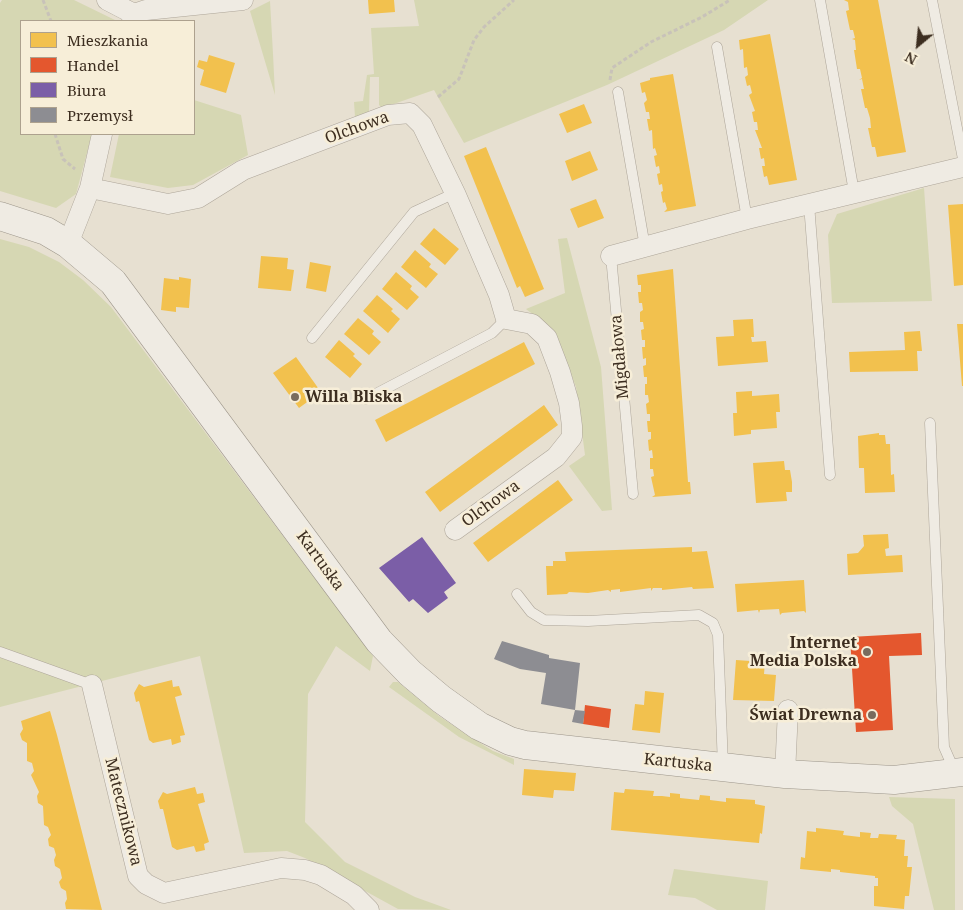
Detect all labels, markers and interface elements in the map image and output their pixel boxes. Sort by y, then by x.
legend [20,20,195,135]
north arrow [893,20,943,70]
text: Mieszkania [67,30,148,50]
text: N [901,48,920,70]
text: Handel [67,55,119,75]
text: Biura [67,80,106,100]
text: Przemysł [67,105,133,125]
street label: Olchowa [322,108,392,148]
street label: Migdałowa [607,314,633,400]
place label: Willa Bliska [305,387,402,407]
marker: Willa Bliska [289,391,301,403]
street label: Olchowa [458,477,524,531]
street label: Kartuska [292,527,348,595]
place label: Internet Media Polska [750,633,857,671]
marker: Internet Media Polska [861,646,873,658]
place label: Świat Drewna [750,705,862,725]
marker: Świat Drewna [866,709,878,721]
street label: Kartuska [643,750,713,776]
street label: Matecznikowa [100,756,146,868]

